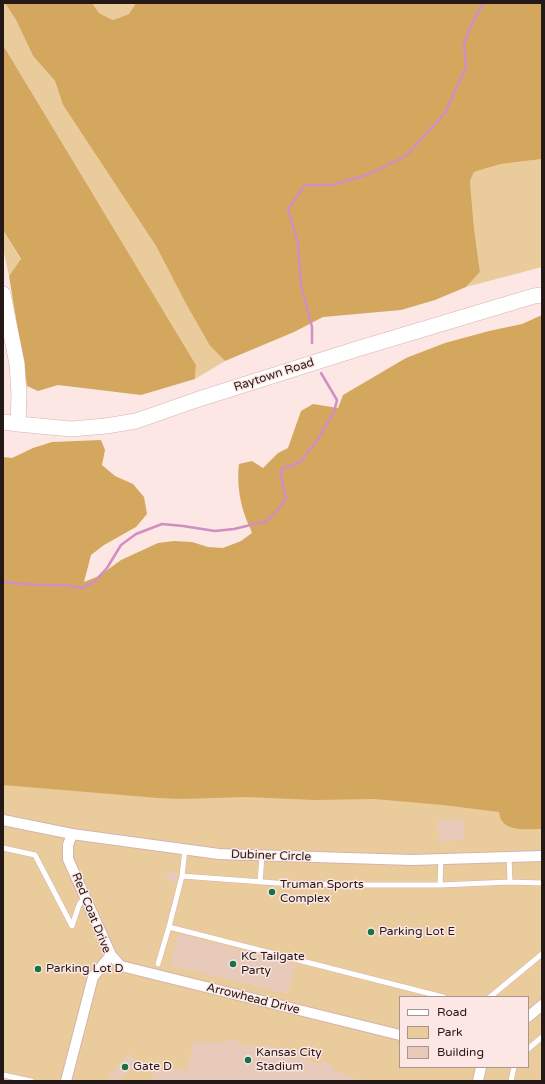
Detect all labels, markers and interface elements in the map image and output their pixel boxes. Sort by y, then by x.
street label: Raytown Road [232,355,316,395]
street label: Dubiner Circle [231,847,311,865]
street label: Red Coat Drive [68,871,114,955]
place label: Truman Sports Complex [280,878,364,906]
marker: Truman Sports Complex [267,887,277,897]
place label: Parking Lot E [379,925,455,939]
marker: Parking Lot E [366,927,376,937]
place label: KC Tailgate Party [241,950,305,978]
marker: KC Tailgate Party [228,959,238,969]
place label: Parking Lot D [46,962,123,976]
marker: Parking Lot D [33,964,43,974]
street label: Arrowhead Drive [205,980,301,1018]
legend [399,996,529,1068]
text: Road [437,1005,467,1019]
text: Park [437,1025,463,1039]
text: Building [437,1045,484,1059]
place label: Kansas City Stadium [256,1046,322,1074]
marker: Kansas City Stadium [243,1055,253,1065]
place label: Gate D [133,1060,172,1074]
marker: Gate D [120,1062,130,1072]

